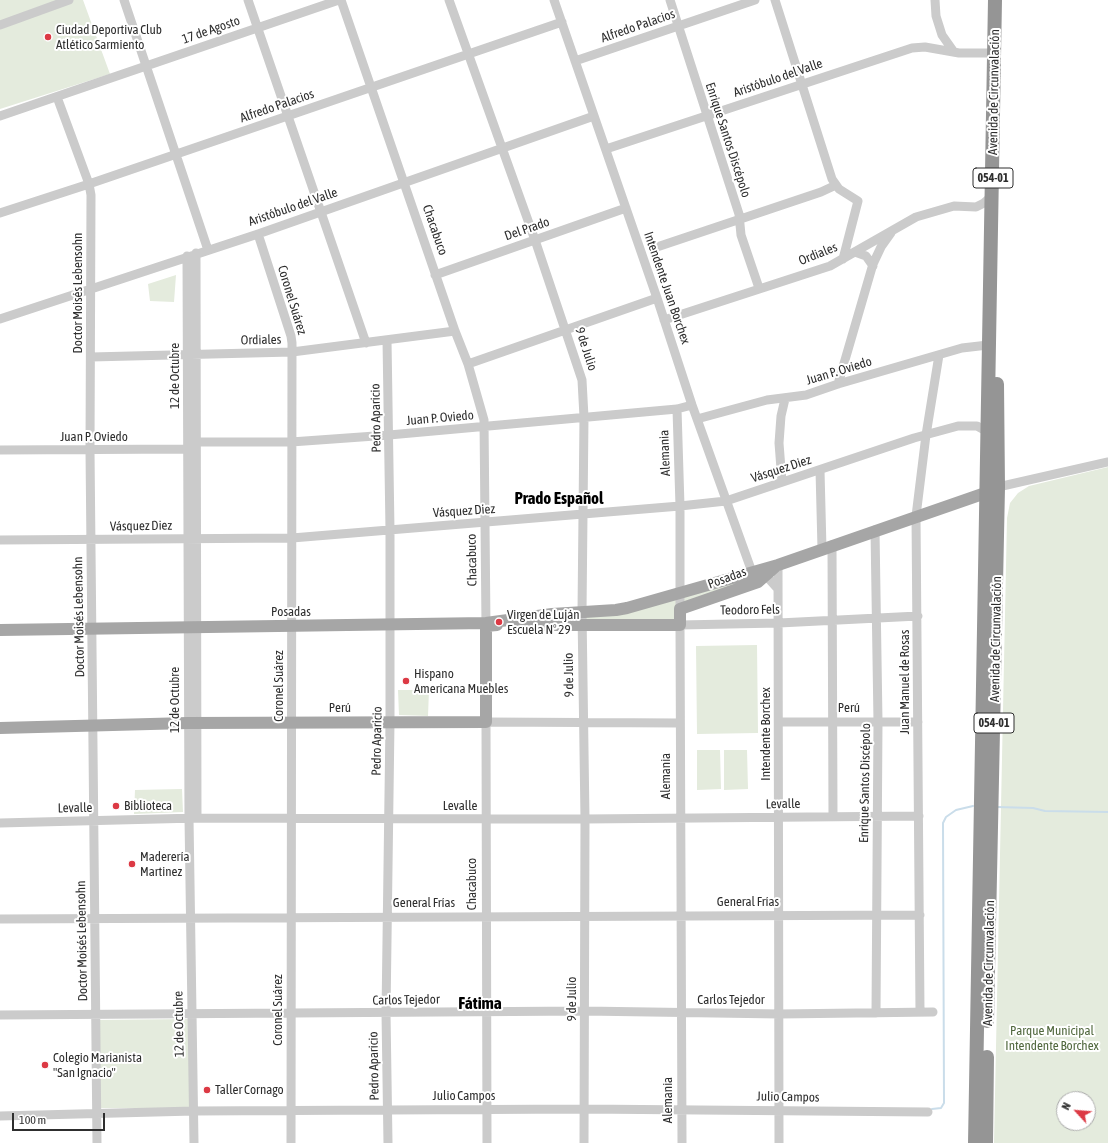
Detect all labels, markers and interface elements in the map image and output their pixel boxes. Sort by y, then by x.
street label: Alfredo Palacios [599,6,677,46]
street label: 17 de Agosto [180,13,242,47]
place label: Ciudad Deportiva Club Atlético Sarmiento [56,22,162,53]
street label: Avenida de Circunvalación [985,29,1003,155]
marker: Ciudad Deportiva Club Atlético Sarmiento [43,32,53,42]
street label: Aristóbulo del Valle [731,55,825,101]
street label: Enrique Santos Discépolo [702,81,754,199]
street label: Alfredo Palacios [238,86,316,126]
road number: 054-01 [973,168,1013,188]
street label: Aristóbulo del Valle [246,184,340,230]
street label: Chacabuco [419,203,451,257]
street label: Del Prado [502,214,552,244]
street label: Intendente Juan Borchex [640,230,694,346]
street label: Doctor Moisés Lebensohn [70,233,86,353]
street label: Ordiales [796,239,840,269]
street label: Coronel Suárez [274,264,310,336]
street label: 9 de Julio [572,325,600,373]
street label: Ordiales [241,332,281,348]
street label: 12 de Octubre [167,343,183,409]
street label: Juan P. Oviedo [804,354,874,388]
street label: Pedro Aparicio [368,383,384,453]
street label: Juan P. Oviedo [406,407,474,429]
street label: Juan P. Oviedo [60,429,128,445]
street label: Alemania [656,430,674,476]
street label: Vásquez Diez [749,452,813,486]
district label: Prado Español [514,489,604,509]
street label: Vásquez Diez [432,501,496,521]
street label: Vásquez Diez [110,518,172,534]
street label: Chacabuco [464,534,480,586]
street label: Doctor Moisés Lebensohn [70,556,88,678]
street label: Posadas [706,564,748,592]
street label: Avenida de Circunvalación [987,576,1005,702]
street label: Teodoro Fels [720,602,780,618]
street label: Posadas [271,604,311,620]
place label: Virgen de Luján Escuela Nº 29 [507,607,580,638]
marker: Virgen de Luján Escuela Nº 29 [494,617,504,627]
street label: Juan Manuel de Rosas [897,630,913,734]
street label: Coronel Suárez [271,650,287,722]
street label: 9 de Julio [561,653,577,697]
place label: Hispano Americana Muebles [414,666,508,697]
street label: 12 de Octubre [167,667,183,733]
marker: Hispano Americana Muebles [401,676,411,686]
street label: Intendente Borchex [758,687,774,781]
street label: Perú [329,700,351,716]
street label: Perú [838,700,860,716]
street label: Pedro Aparicio [369,706,385,776]
road number: 054-01 [974,713,1014,733]
street label: Enrique Santos Discépolo [856,723,874,843]
street label: Alemania [658,753,674,799]
street label: Levalle [765,796,801,812]
place label: Biblioteca [124,798,172,814]
street label: Levalle [443,798,477,814]
street label: Levalle [57,800,93,816]
marker: Biblioteca [111,801,121,811]
place label: Maderería Martinez [140,849,189,880]
street label: Chacabuco [464,858,480,910]
marker: Maderería Martinez [127,859,137,869]
street label: Doctor Moisés Lebensohn [73,880,91,1002]
street label: General Frías [717,894,779,910]
street label: General Frías [393,895,455,911]
street label: Avenida de Circunvalación [980,900,998,1026]
street label: Coronel Suárez [270,974,286,1046]
street label: 9 de Julio [564,977,580,1021]
street label: 12 de Octubre [171,991,187,1057]
street label: Carlos Tejedor [372,992,440,1008]
street label: Carlos Tejedor [697,992,765,1008]
district label: Fátima [458,994,502,1014]
park label: Parque Municipal Intendente Borchex [1005,1023,1099,1054]
street label: Pedro Aparicio [366,1031,382,1101]
place label: Colegio Marianista "San Ignacio" [53,1050,142,1081]
marker: Colegio Marianista "San Ignacio" [40,1060,50,1070]
street label: Alemania [660,1077,676,1123]
place label: Taller Cornago [215,1082,284,1098]
marker: Taller Cornago [202,1085,212,1095]
street label: Julio Campos [433,1088,495,1104]
street label: Julio Campos [756,1089,820,1105]
north arrow [1056,1091,1096,1131]
text: N [1059,1101,1073,1112]
scale bar [14,1105,107,1131]
text: 100 m [19,1113,46,1127]

